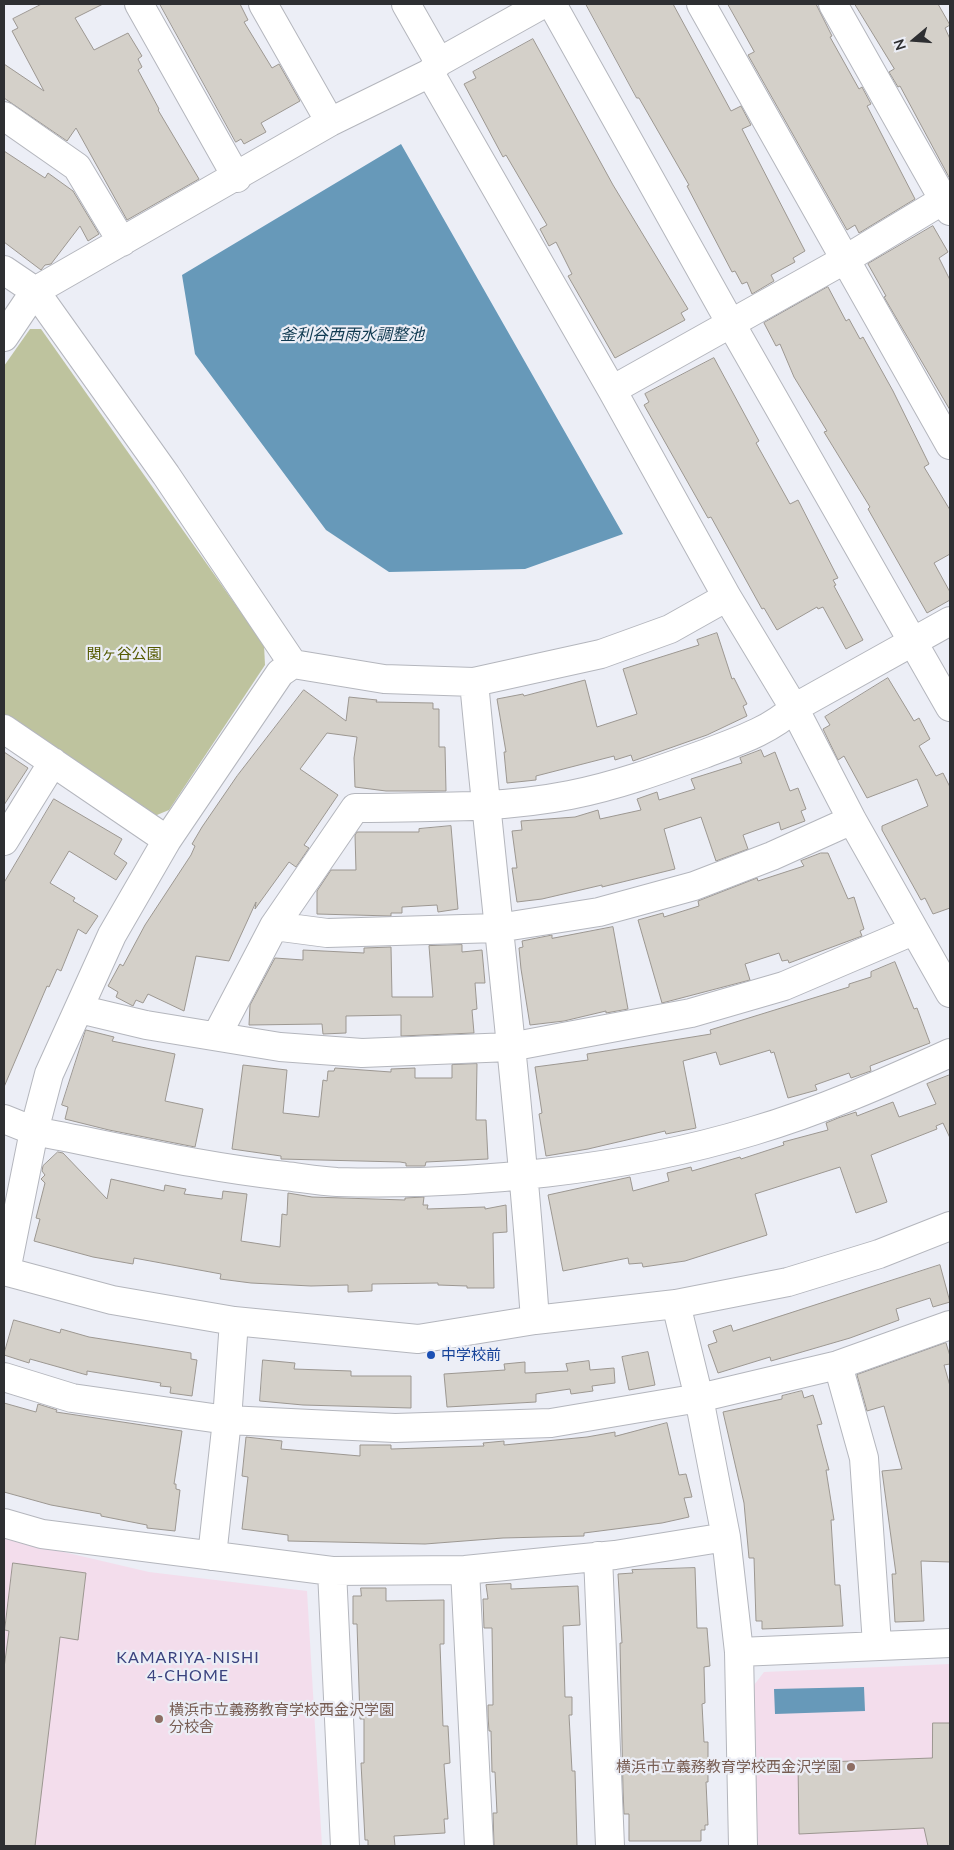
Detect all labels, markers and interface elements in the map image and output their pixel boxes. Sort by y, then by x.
north arrow [889,15,939,65]
text: N [890,37,909,53]
water label: 釜利谷西雨水調整池 [280,325,424,345]
park label: 関ヶ谷公園 [87,645,161,663]
place label: 中学校前 [441,1346,501,1364]
marker: 中学校前 [425,1349,437,1361]
district label: KAMARIYA-NISHI 4-CHOME [115,1648,261,1686]
place label: 横浜市立義務教育学校西金沢学園 分校舎 [169,1701,394,1736]
marker: 横浜市立義務教育学校西金沢学園 分校舎 [153,1713,165,1725]
place label: 横浜市立義務教育学校西金沢学園 [616,1758,841,1776]
marker: 横浜市立義務教育学校西金沢学園 [845,1761,857,1773]

